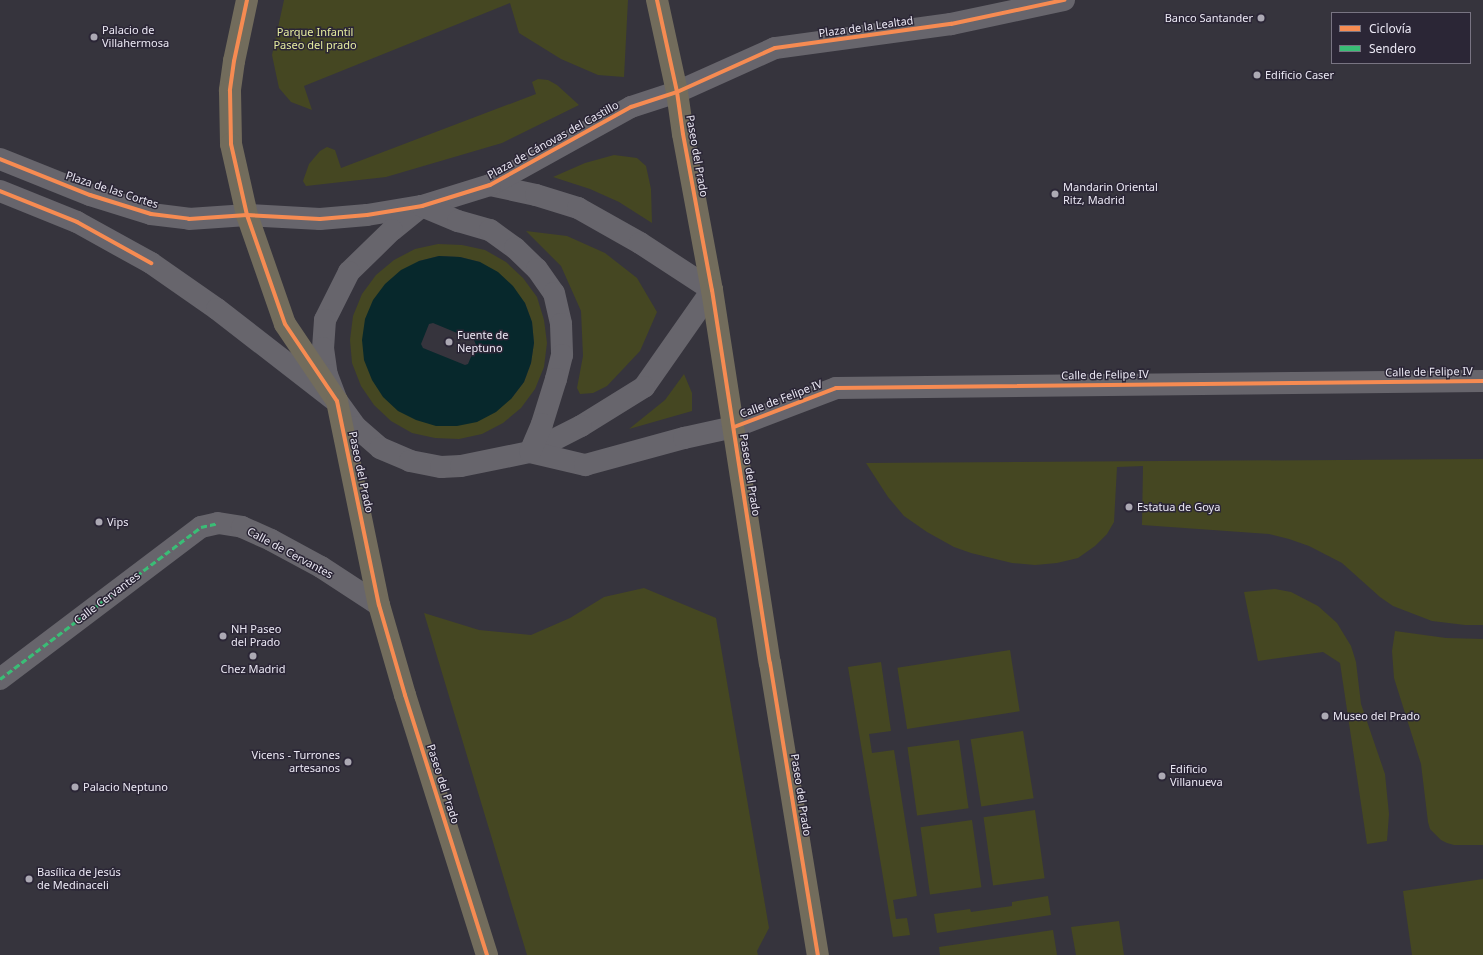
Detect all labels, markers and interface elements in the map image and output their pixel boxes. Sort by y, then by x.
place label: Banco Santander [1165,11,1253,25]
legend [1331,12,1471,64]
marker: Banco Santander [1256,13,1266,23]
street label: Plaza de la Lealtad [818,14,914,40]
text: Ciclovía [1369,20,1411,37]
place label: Palacio de Villahermosa [102,24,169,50]
park label: Parque Infantil Paseo del prado [273,26,357,52]
marker: Palacio de Villahermosa [89,32,99,42]
text: Sendero [1369,40,1416,57]
place label: Edificio Caser [1265,68,1334,82]
marker: Edificio Caser [1252,70,1262,80]
street label: Plaza de Cánovas del Castillo [485,98,621,182]
street label: Paseo del Prado [683,114,711,198]
street label: Plaza de las Cortes [64,169,160,211]
place label: Mandarin Oriental Ritz, Madrid [1063,181,1158,207]
marker: Mandarin Oriental Ritz, Madrid [1050,189,1060,199]
place label: Fuente de Neptuno [457,329,509,355]
marker: Fuente de Neptuno [444,337,454,347]
street label: Calle de Felipe IV [1385,365,1473,379]
street label: Calle de Felipe IV [1061,368,1149,382]
street label: Calle de Felipe IV [738,377,824,421]
street label: Paseo del Prado [346,430,376,514]
street label: Paseo del Prado [737,433,763,517]
place label: Estatua de Goya [1137,500,1220,514]
marker: Estatua de Goya [1124,502,1134,512]
place label: Vips [107,515,128,529]
marker: Vips [94,517,104,527]
street label: Calle de Cervantes [245,525,335,581]
street label: Calle Cervantes [71,569,143,627]
place label: NH Paseo del Prado [231,623,281,649]
marker: NH Paseo del Prado [218,631,228,641]
marker: Chez Madrid [248,651,258,661]
place label: Chez Madrid [221,662,285,676]
place label: Museo del Prado [1333,709,1420,723]
marker: Museo del Prado [1320,711,1330,721]
street label: Paseo del Prado [424,742,462,826]
place label: Vicens - Turrones artesanos [252,749,340,775]
street label: Paseo del Prado [788,753,814,837]
marker: Vicens - Turrones artesanos [343,757,353,767]
place label: Edificio Villanueva [1170,763,1223,789]
marker: Edificio Villanueva [1157,771,1167,781]
place label: Palacio Neptuno [83,780,168,794]
marker: Palacio Neptuno [70,782,80,792]
place label: Basílica de Jesús de Medinaceli [37,866,121,892]
marker: Basílica de Jesús de Medinaceli [24,874,34,884]

